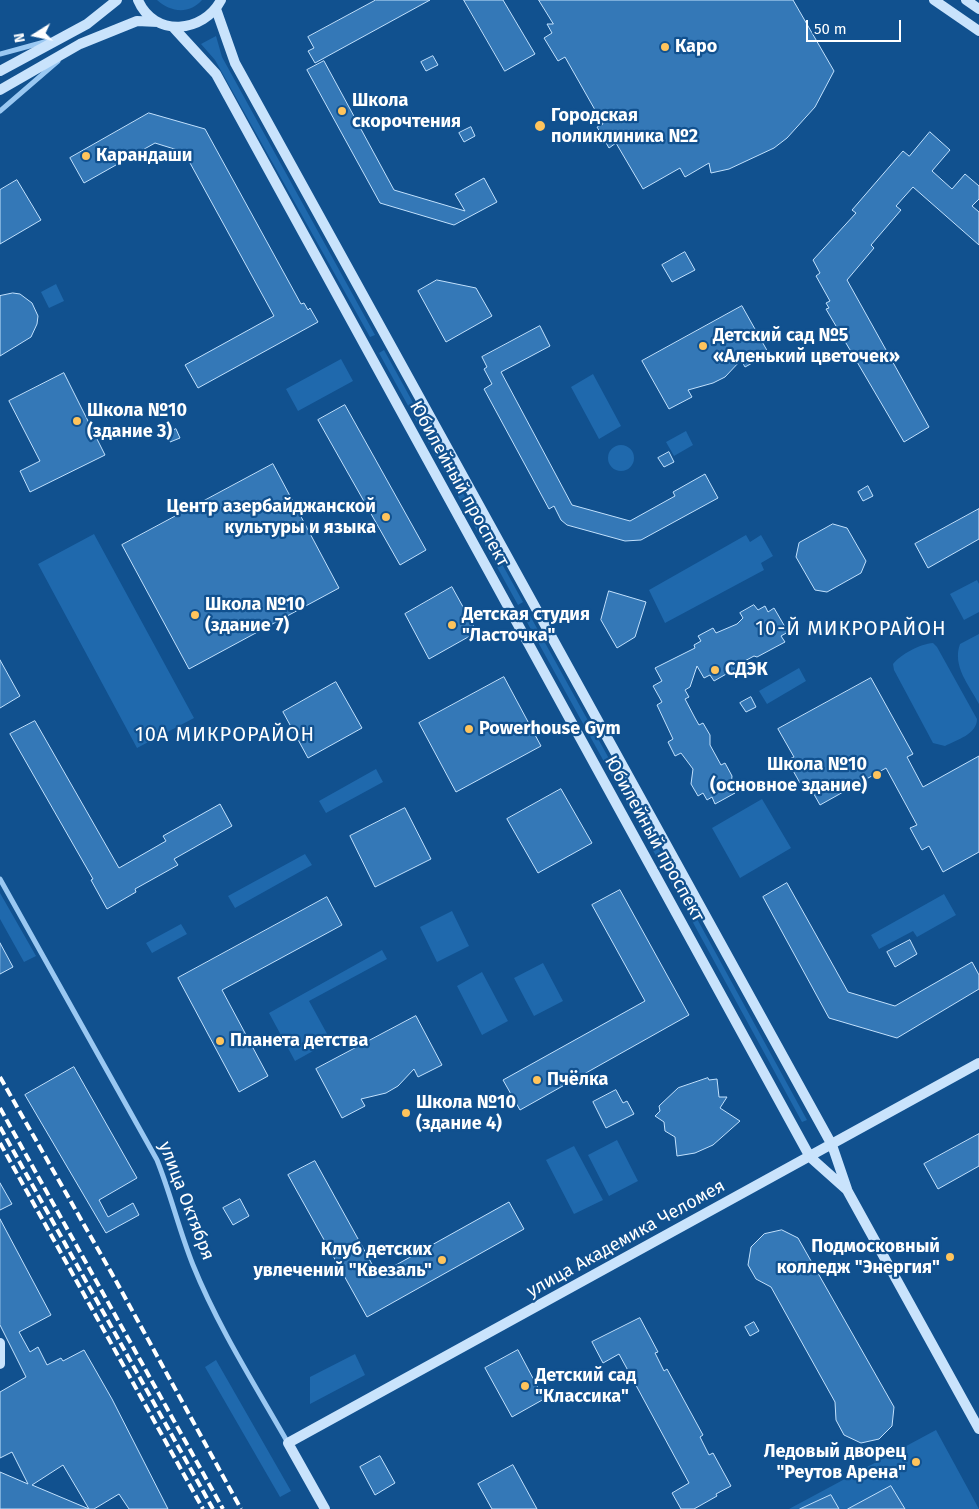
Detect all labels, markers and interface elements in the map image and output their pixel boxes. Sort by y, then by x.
north arrow [10,10,60,60]
scale bar [809,10,904,42]
text: 50 m [814,20,847,38]
text: N [11,32,29,44]
place label: Каро [675,36,717,58]
marker: Каро [659,41,671,53]
place label: Школа скорочтения [352,90,461,132]
marker: Школа скорочтения [336,105,348,117]
place label: Городская поликлиника №2 [551,105,698,148]
marker: Городская поликлиника №2 [533,119,547,133]
place label: Карандаши [96,145,192,167]
marker: Карандаши [80,150,92,162]
place label: Детский сад №5 «Аленький цветочек» [713,325,900,368]
marker: Детский сад №5 «Аленький цветочек» [697,340,709,352]
street label: Юбилейный проспект [404,397,514,571]
place label: Школа №10 (здание 3) [87,400,187,442]
marker: Школа №10 (здание 3) [71,415,83,427]
place label: Центр азербайджанской культуры и языка [166,496,376,538]
marker: Центр азербайджанской культуры и языка [380,511,392,523]
place label: Школа №10 (здание 7) [205,594,305,636]
place label: Детская студия "Ласточка" [462,604,590,646]
marker: Школа №10 (здание 7) [189,609,201,621]
district label: 10-Й МИКРОРАЙОН [753,617,949,641]
marker: Детская студия "Ласточка" [446,619,458,631]
place label: СДЭК [725,659,768,681]
marker: СДЭК [709,664,721,676]
place label: Powerhouse Gym [479,718,621,740]
district label: 10А МИКРОРАЙОН [133,723,317,747]
marker: Powerhouse Gym [463,723,475,735]
street label: Юбилейный проспект [599,752,709,926]
place label: Школа №10 (основное здание) [710,754,867,796]
marker: Школа №10 (основное здание) [871,769,883,781]
place label: Планета детства [230,1030,368,1052]
marker: Планета детства [214,1035,226,1047]
place label: Пчёлка [547,1069,608,1091]
marker: Пчёлка [531,1074,543,1086]
place label: Школа №10 (здание 4) [416,1092,516,1134]
marker: Школа №10 (здание 4) [400,1107,412,1119]
street label: улица Октября [153,1139,219,1263]
street label: улица Академика Челомея [523,1175,729,1303]
place label: Подмосковный колледж "Энергия" [777,1236,940,1278]
place label: Клуб детских увлечений "Квезаль" [253,1239,432,1282]
marker: Подмосковный колледж "Энергия" [944,1251,956,1263]
marker: Клуб детских увлечений "Квезаль" [436,1254,448,1266]
place label: Детский сад "Классика" [535,1365,636,1408]
marker: Детский сад "Классика" [519,1380,531,1392]
place label: Ледовый дворец "Реутов Арена" [764,1441,906,1484]
marker: Ледовый дворец "Реутов Арена" [910,1456,922,1468]

